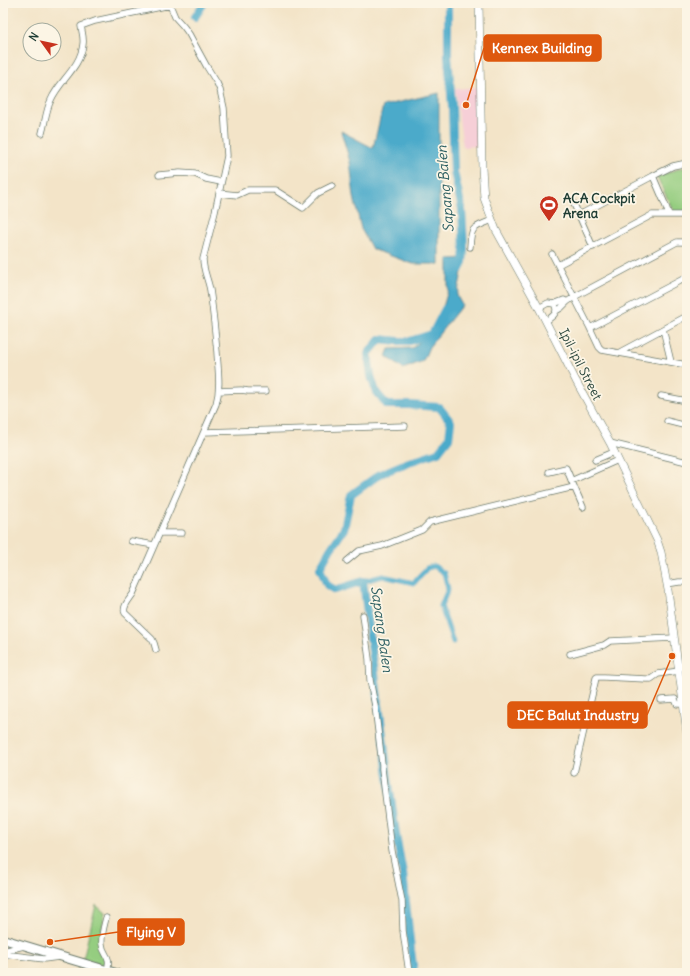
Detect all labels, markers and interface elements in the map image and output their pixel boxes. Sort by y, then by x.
north arrow [22,22,62,62]
text: N [26,30,42,44]
callout: Kennex Building [484,35,601,61]
text: Kennex Building [492,39,593,57]
water label: Sapang Balen [432,144,458,233]
place label: ACA Cockpit Arena [563,190,636,222]
sports icon: ACA Cockpit Arena [538,194,560,222]
street label: Ipil-ipil Street [555,325,606,404]
water label: Sapang Balen [367,585,397,674]
callout: DEC Balut Industry [508,702,647,728]
text: DEC Balut Industry [517,706,639,724]
callout: Flying V [118,919,184,945]
text: Flying V [126,923,176,941]

